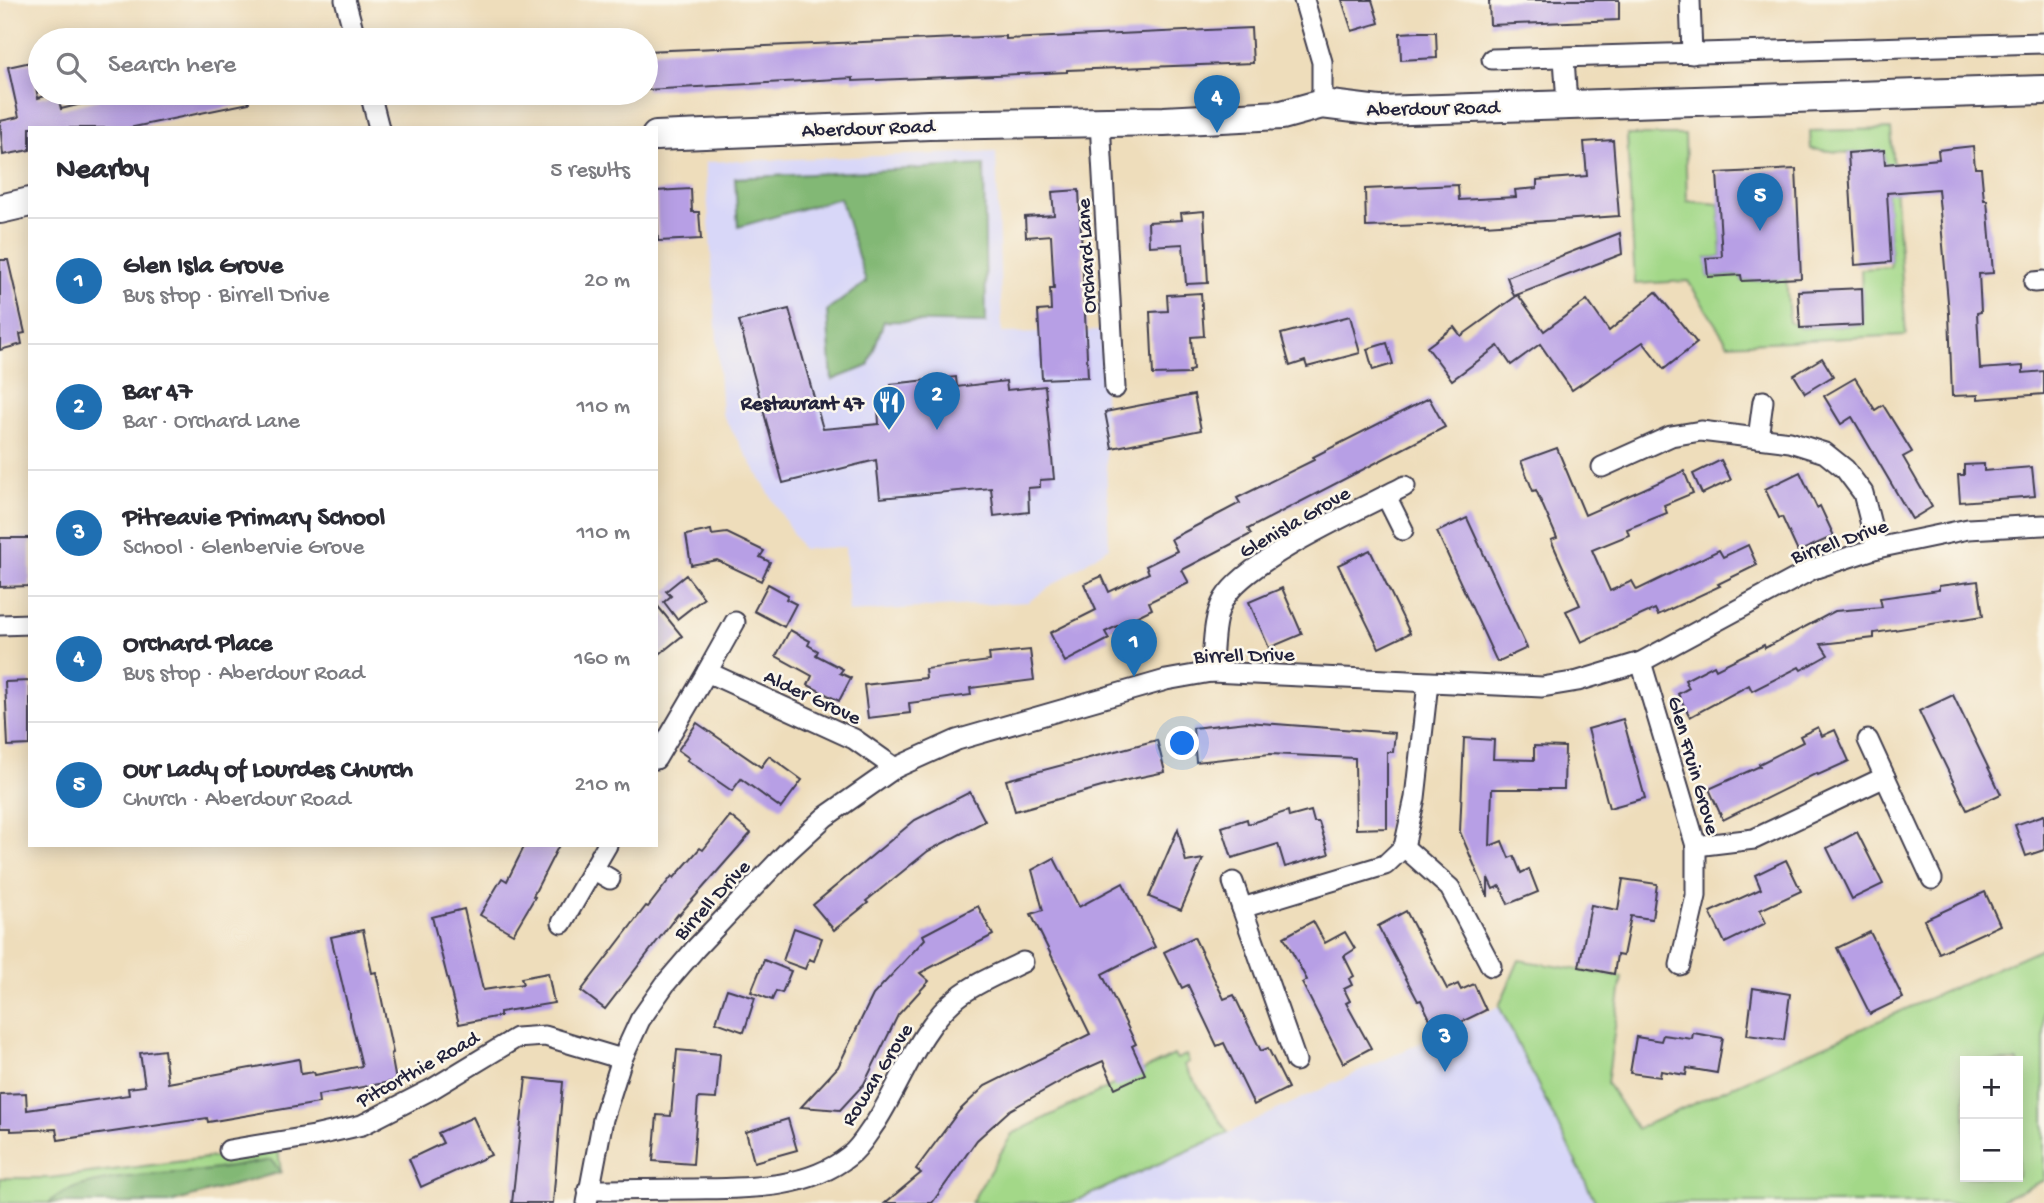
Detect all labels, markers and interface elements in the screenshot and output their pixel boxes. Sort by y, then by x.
search box [28,28,658,105]
icon: search [52,48,90,86]
text: Search here [108,51,236,82]
pin: 4 [1194,75,1240,133]
street label: Aberdour Road [1366,97,1502,124]
street label: Aberdour Road [801,116,937,145]
text: Nearby [56,154,149,189]
text: 5 results [550,158,630,185]
pin: 5 [1737,173,1783,231]
street label: Orchard Lane [1073,197,1104,314]
text: Glen Isla Grove [123,252,283,283]
text: 1 [74,268,84,295]
text: 20 m [584,268,630,295]
text: Bus stop · Birrell Drive [123,283,329,310]
pin: 2 [914,372,960,430]
text: Bar 47 [123,378,192,409]
restaurant icon: Restaurant 47 [870,383,908,432]
place label: Restaurant 47 [740,393,865,418]
text: 2 [73,394,85,421]
text: 110 m [577,394,630,421]
text: Bar · Orchard Lane [123,409,300,436]
street label: Glenisla Grove [1236,482,1357,566]
text: Pitreavie Primary School [123,504,385,535]
street label: Birrell Drive [1787,515,1893,572]
text: 3 [73,520,85,547]
text: 110 m [577,520,630,547]
text: School · Glenbervie Grove [123,535,364,562]
pin: 1 [1111,619,1157,677]
text: Orchard Place [123,630,272,661]
street label: Birrell Drive [1192,644,1296,671]
text: 4 [74,646,84,673]
text: 160 m [574,646,630,673]
text: Bus stop · Aberdour Road [123,661,364,688]
street label: Alder Grove [759,666,865,733]
street label: Glen Fruin Grove [1660,694,1724,839]
your location [1165,726,1199,760]
text: Our Lady of Lourdes Church [123,756,413,787]
text: 5 [73,772,85,799]
text: 210 m [575,772,630,799]
text: Church · Aberdour Road [123,787,351,814]
street label: Birrell Drive [669,855,758,948]
pin: 3 [1422,1014,1468,1072]
street label: Rowan Grove [838,1019,921,1132]
street label: Pitcorthie Road [352,1026,486,1116]
map controls [1960,1056,2023,1182]
button: + [1960,1056,2023,1119]
button: − [1960,1119,2023,1182]

